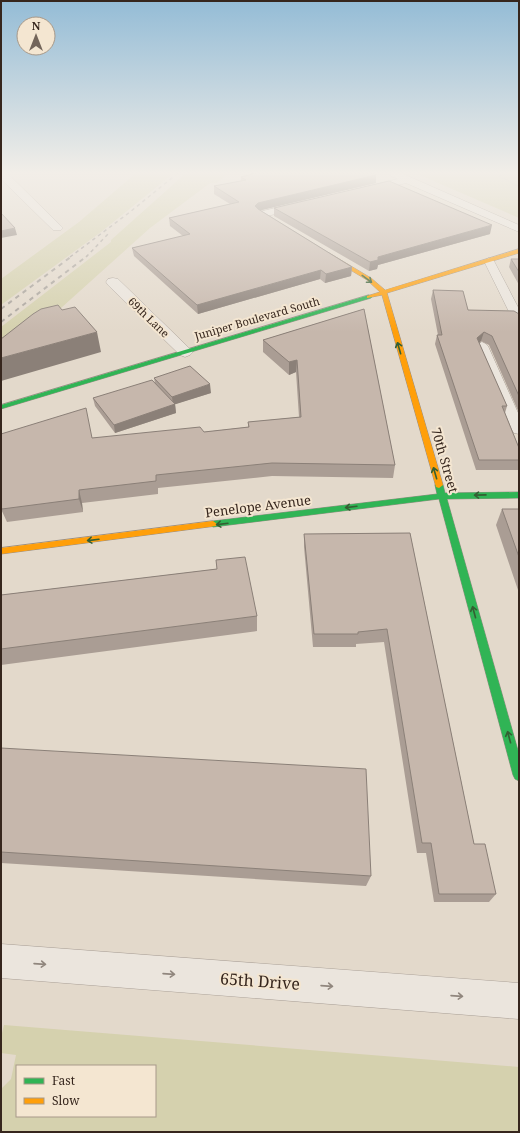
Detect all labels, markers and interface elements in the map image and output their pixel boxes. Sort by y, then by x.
north arrow [16,16,56,56]
text: N [32,18,41,33]
one-way arrow [361,275,372,283]
street label: Juniper Boulevard South [192,293,321,343]
street label: 69th Lane [125,294,173,341]
one-way arrow [395,342,402,355]
street label: 70th Street [427,425,463,495]
one-way arrow [431,467,438,480]
street label: Penelope Avenue [204,491,312,521]
one-way arrow [474,491,487,499]
one-way arrow [345,503,358,511]
one-way arrow [216,520,229,528]
one-way arrow [87,536,100,544]
one-way arrow [470,605,477,618]
one-way arrow [504,731,512,744]
one-way arrow [33,960,46,968]
street label: 65th Drive [219,967,301,995]
one-way arrow [163,971,176,978]
one-way arrow [320,983,333,990]
one-way arrow [450,993,463,1000]
legend [16,1065,156,1117]
text: Fast [52,1072,75,1089]
text: Slow [52,1092,80,1109]

